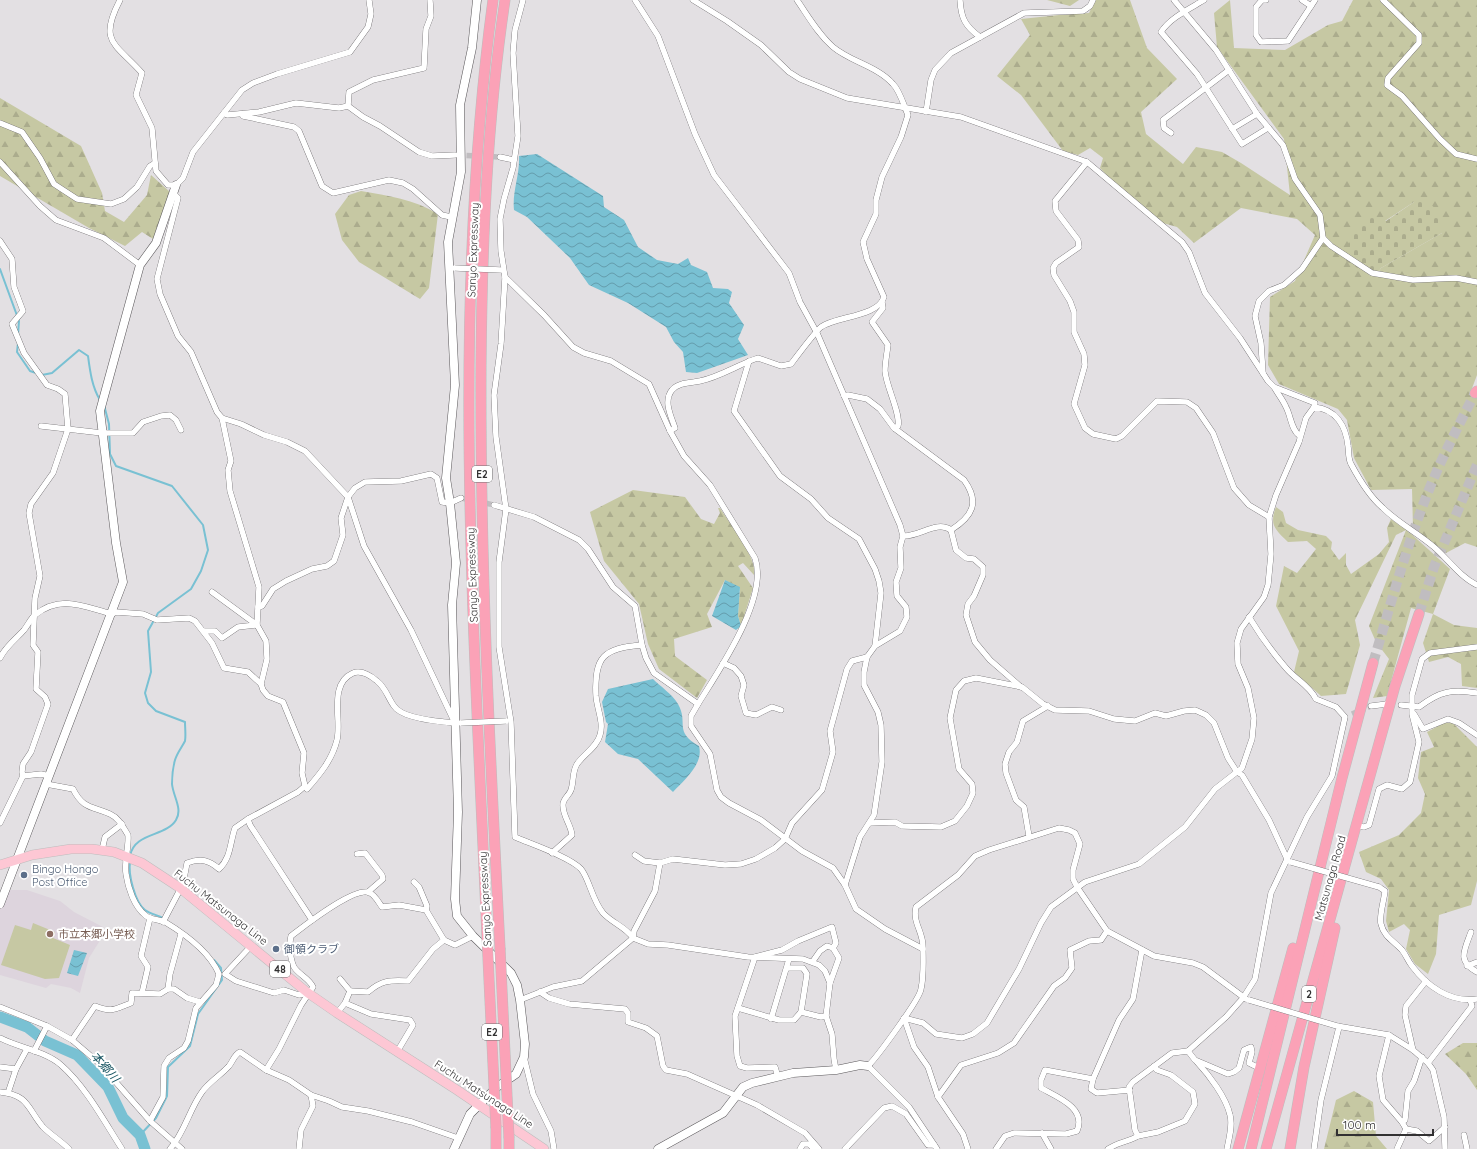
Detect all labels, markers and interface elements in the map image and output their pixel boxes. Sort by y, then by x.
street label: Sanyo Expressway [464,202,482,298]
road number: E2 [472,466,492,482]
street label: Sanyo Expressway [463,527,481,623]
street label: Matsunaga Road [1311,834,1349,922]
street label: Sanyo Expressway [476,851,494,947]
place label: Bingo Hongo Post Office [32,862,99,889]
street label: Fuchu Matsunaga Line [171,866,271,948]
marker: Bingo Hongo Post Office [19,870,29,880]
place label: 市立本郷小学校 [58,927,135,941]
marker: 市立本郷小学校 [45,929,55,939]
place label: 御領クラブ [283,942,339,956]
marker: 御領クラブ [271,944,281,954]
road number: 48 [270,961,290,977]
road number: 2 [1302,986,1316,1002]
road number: E2 [482,1024,502,1040]
water label: 本郷川 [88,1048,124,1087]
street label: Fuchu Matsunaga Line [432,1057,536,1131]
scale bar [1337,1111,1433,1137]
text: 100 m [1343,1117,1376,1132]

